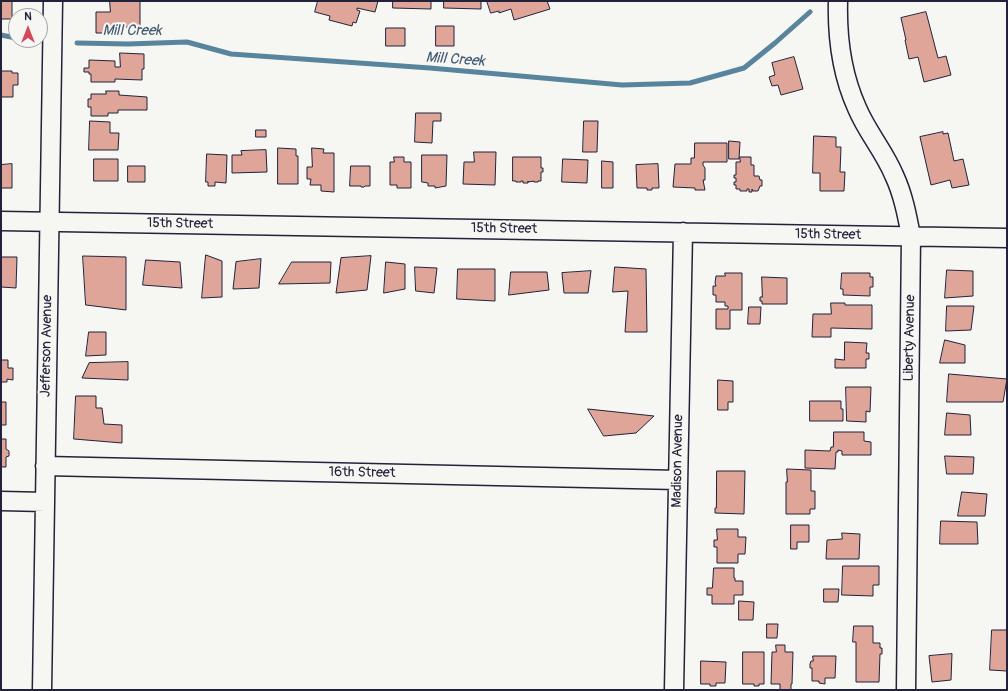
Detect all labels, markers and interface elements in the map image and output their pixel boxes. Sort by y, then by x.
north arrow [8,8,48,48]
text: N [24,10,32,23]
water label: Mill Creek [102,22,162,40]
water label: Mill Creek [425,49,485,71]
street label: 15th Street [147,215,213,233]
street label: 15th Street [471,220,537,238]
street label: 15th Street [795,226,861,244]
street label: Liberty Avenue [901,294,919,382]
street label: Jefferson Avenue [38,295,56,397]
street label: Madison Avenue [669,414,687,508]
street label: 16th Street [328,464,396,482]

